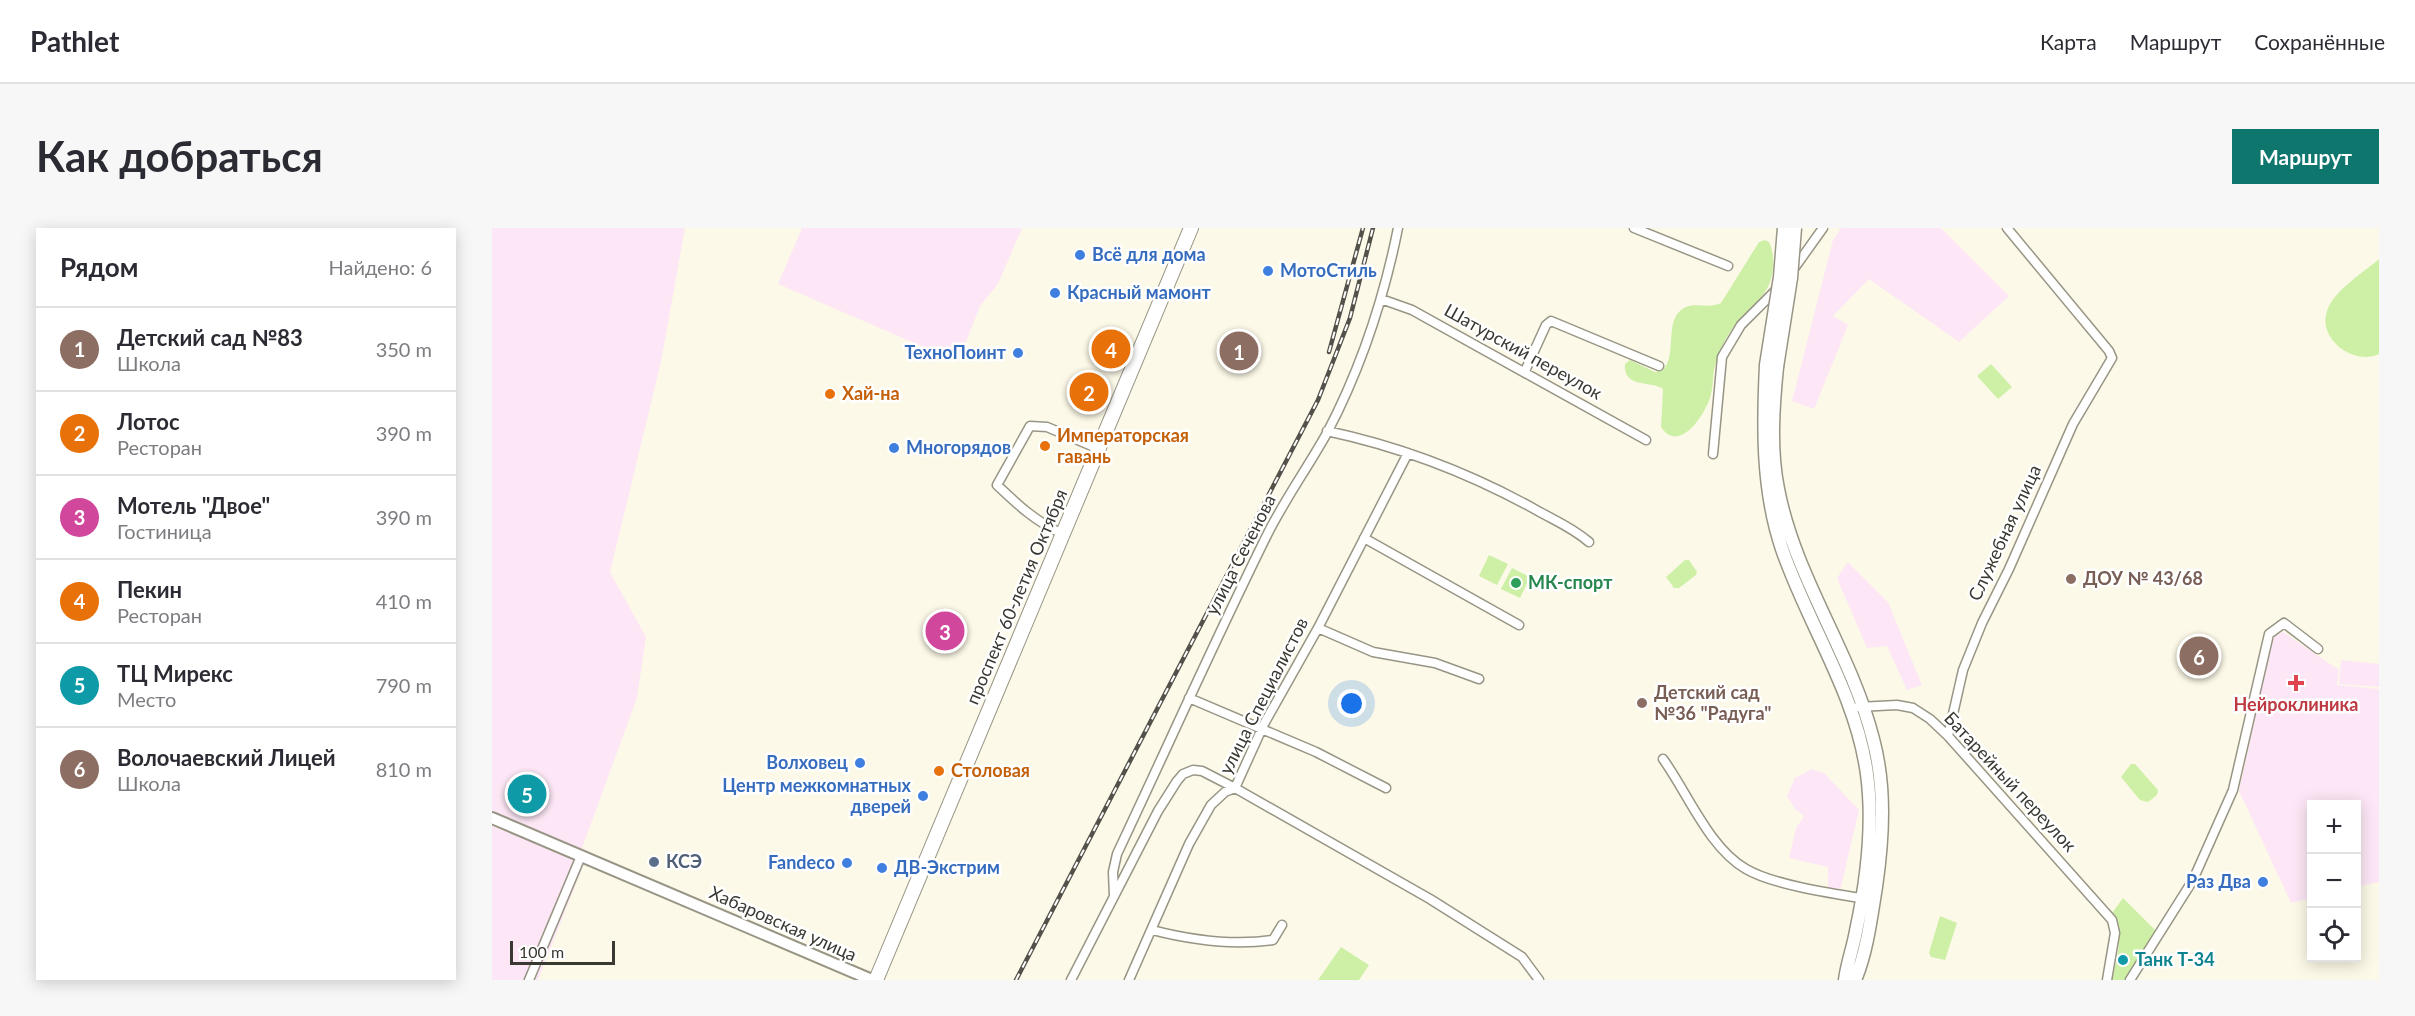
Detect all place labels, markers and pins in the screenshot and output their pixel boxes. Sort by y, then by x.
place label: Всё для дома [1092,243,1206,265]
marker: Всё для дома [1073,248,1087,262]
place label: МотоСтиль [1280,259,1377,281]
marker: МотоСтиль [1261,264,1275,278]
place label: Красный мамонт [1067,281,1211,303]
marker: Красный мамонт [1048,286,1062,300]
pin: 4 [1092,326,1130,372]
pin: 1 [1220,328,1258,374]
place label: ТехноПоинт [904,341,1007,363]
marker: ТехноПоинт [1011,346,1025,360]
pin: 2 [1070,370,1108,414]
place label: Хай-на [842,382,900,404]
marker: Хай-на [823,387,837,401]
place label: Императорская гавань [1057,424,1189,467]
place label: Многорядов [906,436,1011,458]
marker: Императорская гавань [1038,439,1052,453]
marker: Многорядов [887,441,901,455]
place label: ДОУ № 43/68 [2083,567,2203,589]
place label: МК-спорт [1528,571,1613,593]
marker: ДОУ № 43/68 [2064,572,2078,586]
marker: МК-спорт [1509,576,1523,590]
pin: 3 [926,608,964,654]
pin: 6 [2180,634,2218,678]
marker: Нейроклиника [2287,674,2305,692]
place label: Детский сад №36 "Радуга" [1654,681,1771,724]
place label: Нейроклиника [2234,693,2358,715]
marker: Детский сад №36 "Радуга" [1635,696,1649,710]
place label: Волховец [766,751,848,773]
marker: Волховец [853,756,867,770]
place label: Столовая [951,759,1030,781]
marker: Столовая [932,764,946,778]
pin: 5 [507,772,546,816]
place label: Центр межкомнатных дверей [722,774,912,817]
marker: Центр межкомнатных дверей [916,789,930,803]
place label: КСЭ [666,850,702,872]
place label: Fandeco [768,851,835,873]
marker: КСЭ [647,855,661,869]
marker: Fandeco [840,856,854,870]
place label: ДВ-Экстрим [894,856,1000,878]
marker: ДВ-Экстрим [875,861,889,875]
place label: Раз Два [2186,870,2251,892]
marker: Раз Два [2256,875,2270,889]
place label: Танк Т-34 [2135,948,2215,970]
marker: Танк Т-34 [2116,953,2130,967]

